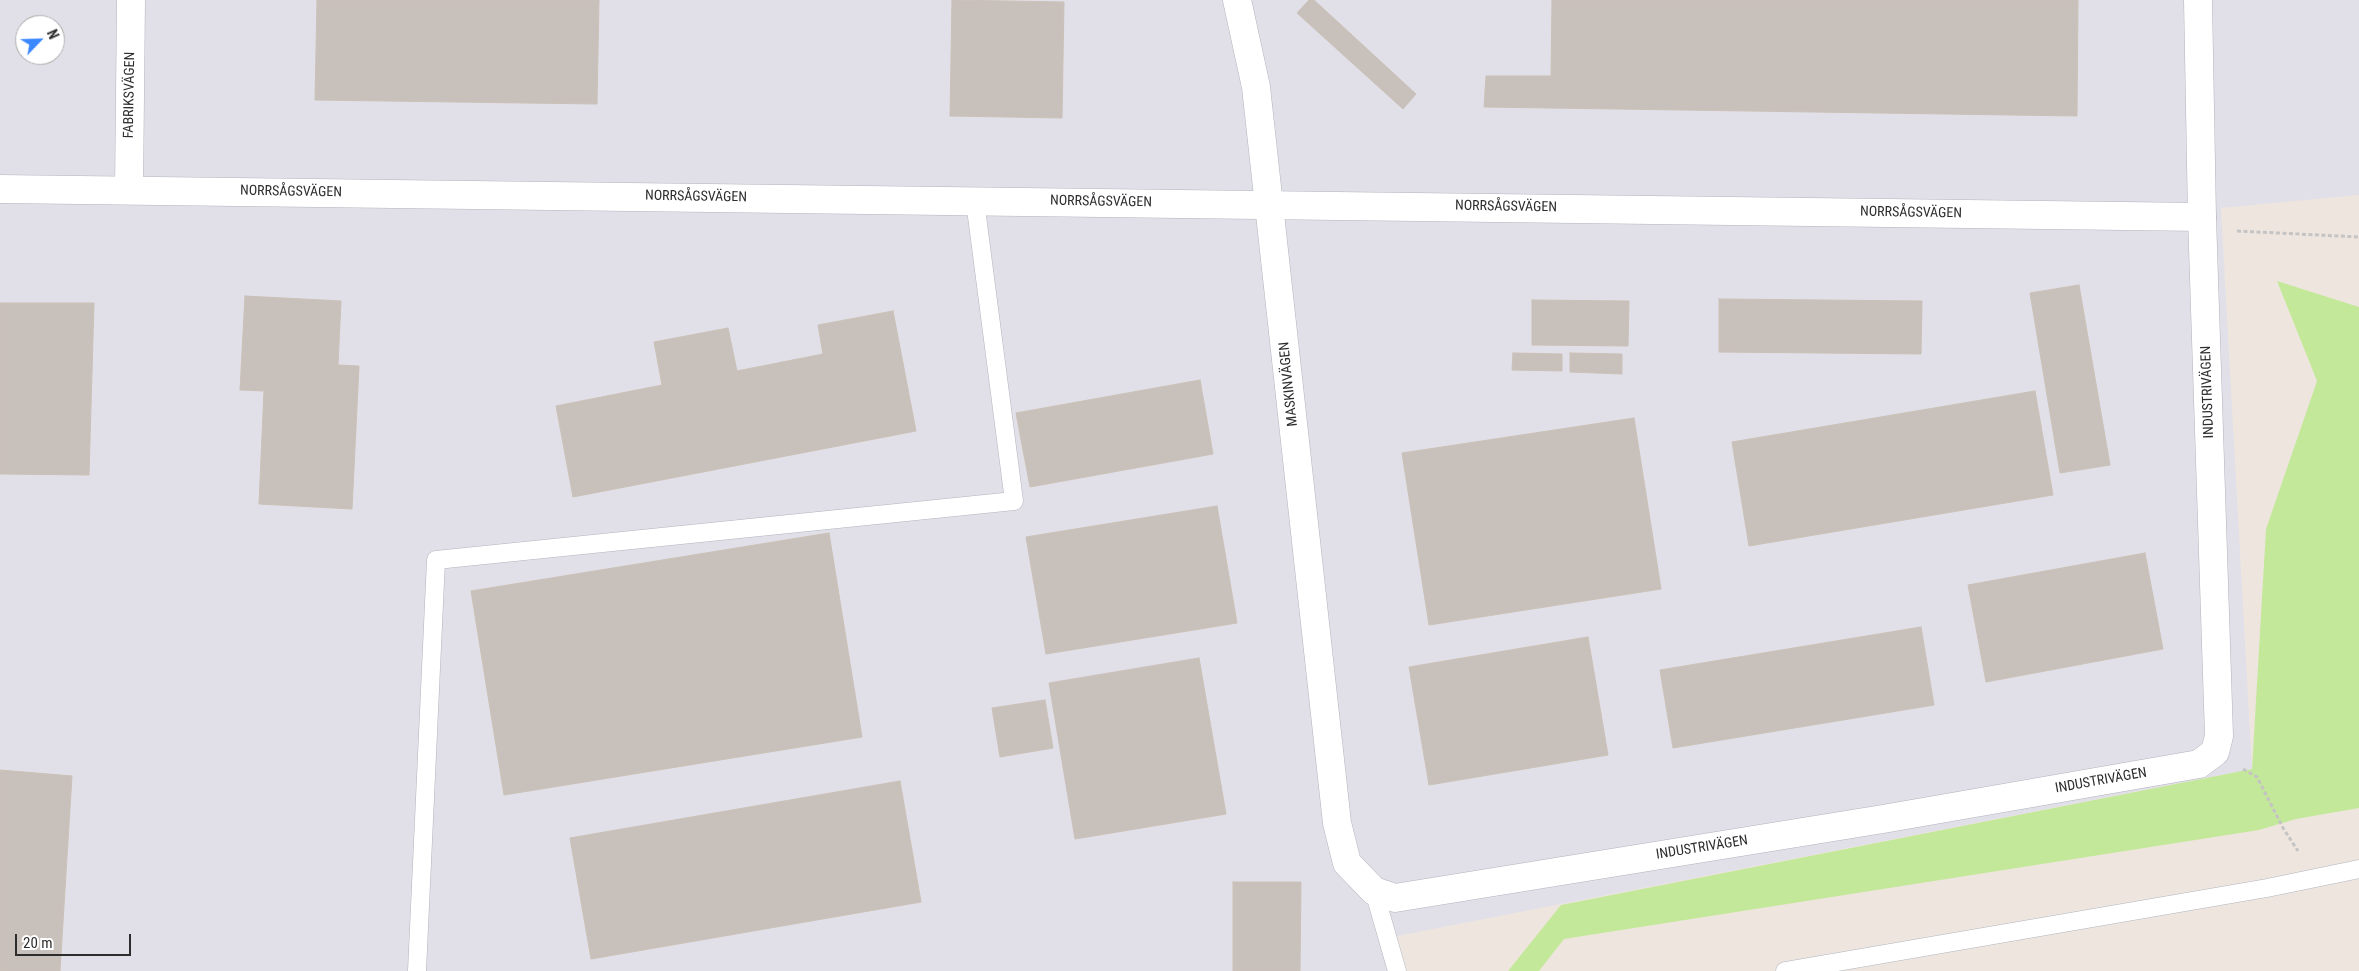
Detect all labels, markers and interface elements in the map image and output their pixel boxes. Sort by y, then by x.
north arrow [15,15,65,65]
text: N [44,27,62,41]
street label: FABRIKSVÄGEN [121,52,139,138]
street label: NORRSÅGSVÄGEN [240,183,342,201]
street label: NORRSÅGSVÄGEN [645,188,747,206]
street label: NORRSÅGSVÄGEN [1050,193,1152,211]
street label: NORRSÅGSVÄGEN [1455,198,1557,216]
street label: NORRSÅGSVÄGEN [1860,204,1962,222]
street label: MASKINVÄGEN [1276,341,1302,427]
street label: INDUSTRIVÄGEN [2198,345,2218,439]
street label: INDUSTRIVÄGEN [2054,765,2148,797]
street label: INDUSTRIVÄGEN [1655,832,1749,864]
scale bar [18,924,134,956]
text: 20 m [23,934,53,952]

